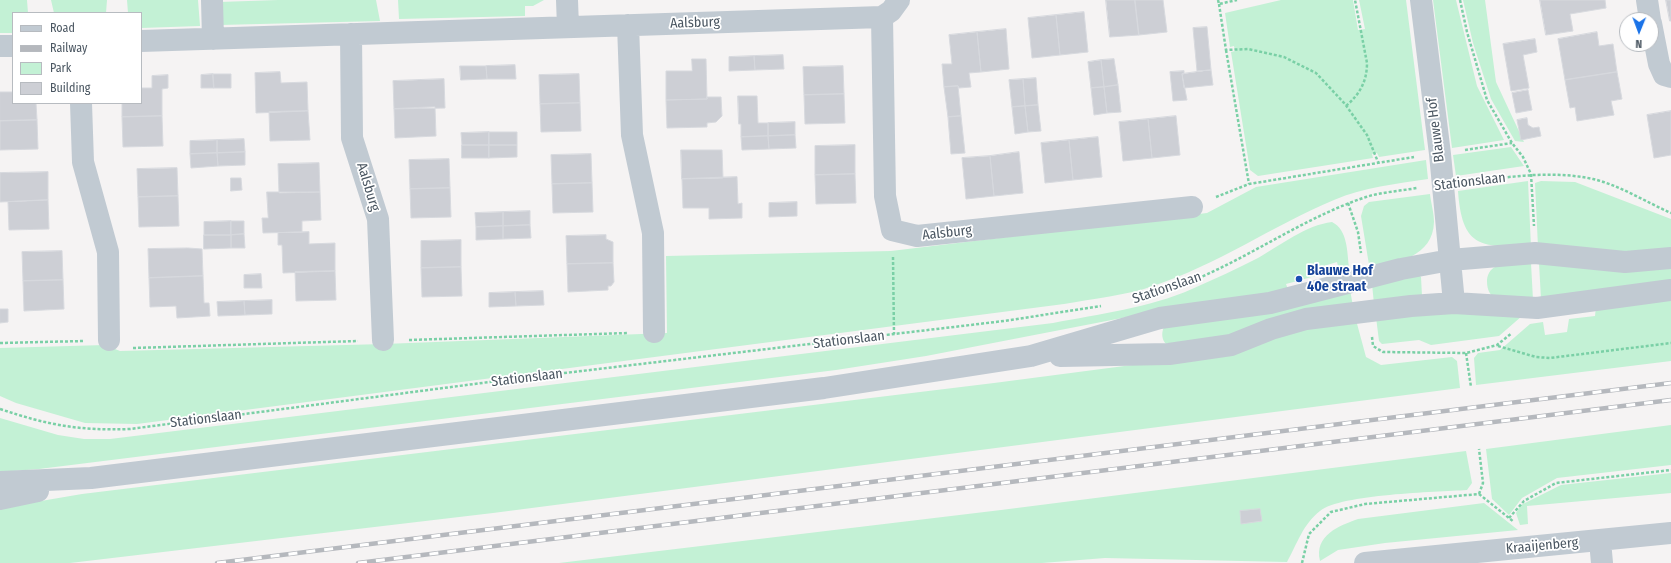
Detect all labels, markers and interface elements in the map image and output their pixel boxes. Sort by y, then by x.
legend [12,12,142,104]
north arrow [1619,12,1659,52]
street label: Aalsburg [670,14,720,32]
text: Road [50,21,75,35]
text: N [1635,37,1642,50]
text: Railway [50,41,87,55]
text: Park [50,61,71,75]
text: Building [50,81,90,95]
street label: Blauwe Hof [1424,97,1448,163]
street label: Aalsburg [353,161,383,213]
street label: Stationslaan [1433,169,1507,195]
street label: Aalsburg [921,222,973,244]
place label: Blauwe Hof 40e straat [1307,263,1373,296]
street label: Stationslaan [1130,268,1204,308]
marker: Blauwe Hof 40e straat [1294,274,1304,284]
street label: Stationslaan [812,327,886,353]
street label: Stationslaan [490,365,564,391]
street label: Stationslaan [169,406,243,432]
street label: Kraaijenberg [1505,534,1579,558]

